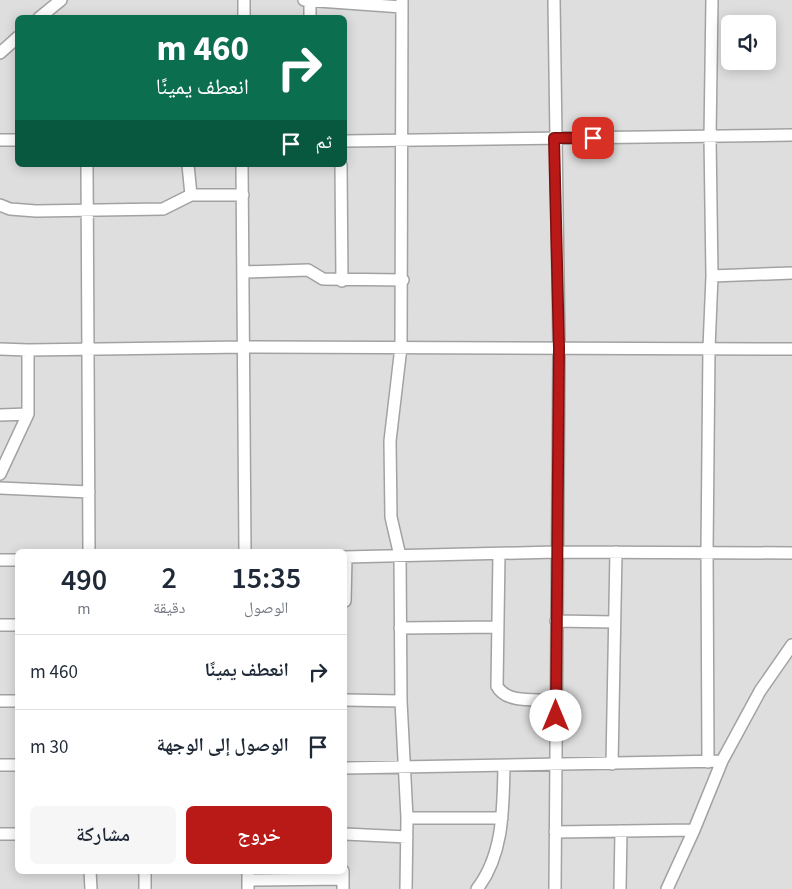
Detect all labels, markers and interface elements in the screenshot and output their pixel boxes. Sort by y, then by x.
map controls [721,15,776,70]
button: sound [721,15,776,70]
text: 460 m [157,24,249,74]
icon: right [267,35,332,100]
text: انعطف يمينًا [156,71,249,103]
pin [572,117,614,159]
icon: arrive [579,124,607,152]
text: ثم [315,129,332,156]
icon: arrive [277,130,305,158]
text: 2 [162,557,177,600]
text: 15:35 [231,557,301,600]
text: 490 [61,559,107,602]
text: دقيقة [153,597,185,619]
text: الوصول [244,597,288,619]
text: m [77,598,91,620]
text: انعطف يمينًا [205,657,289,684]
icon: right [304,658,332,686]
text: 460 m [30,659,78,686]
position arrow [529,689,581,741]
text: الوصول إلى الوجهة [156,732,289,759]
icon: arrive [304,733,332,761]
text: 30 m [30,734,68,761]
button: مشاركة [30,806,176,864]
button: خروج [186,806,332,864]

